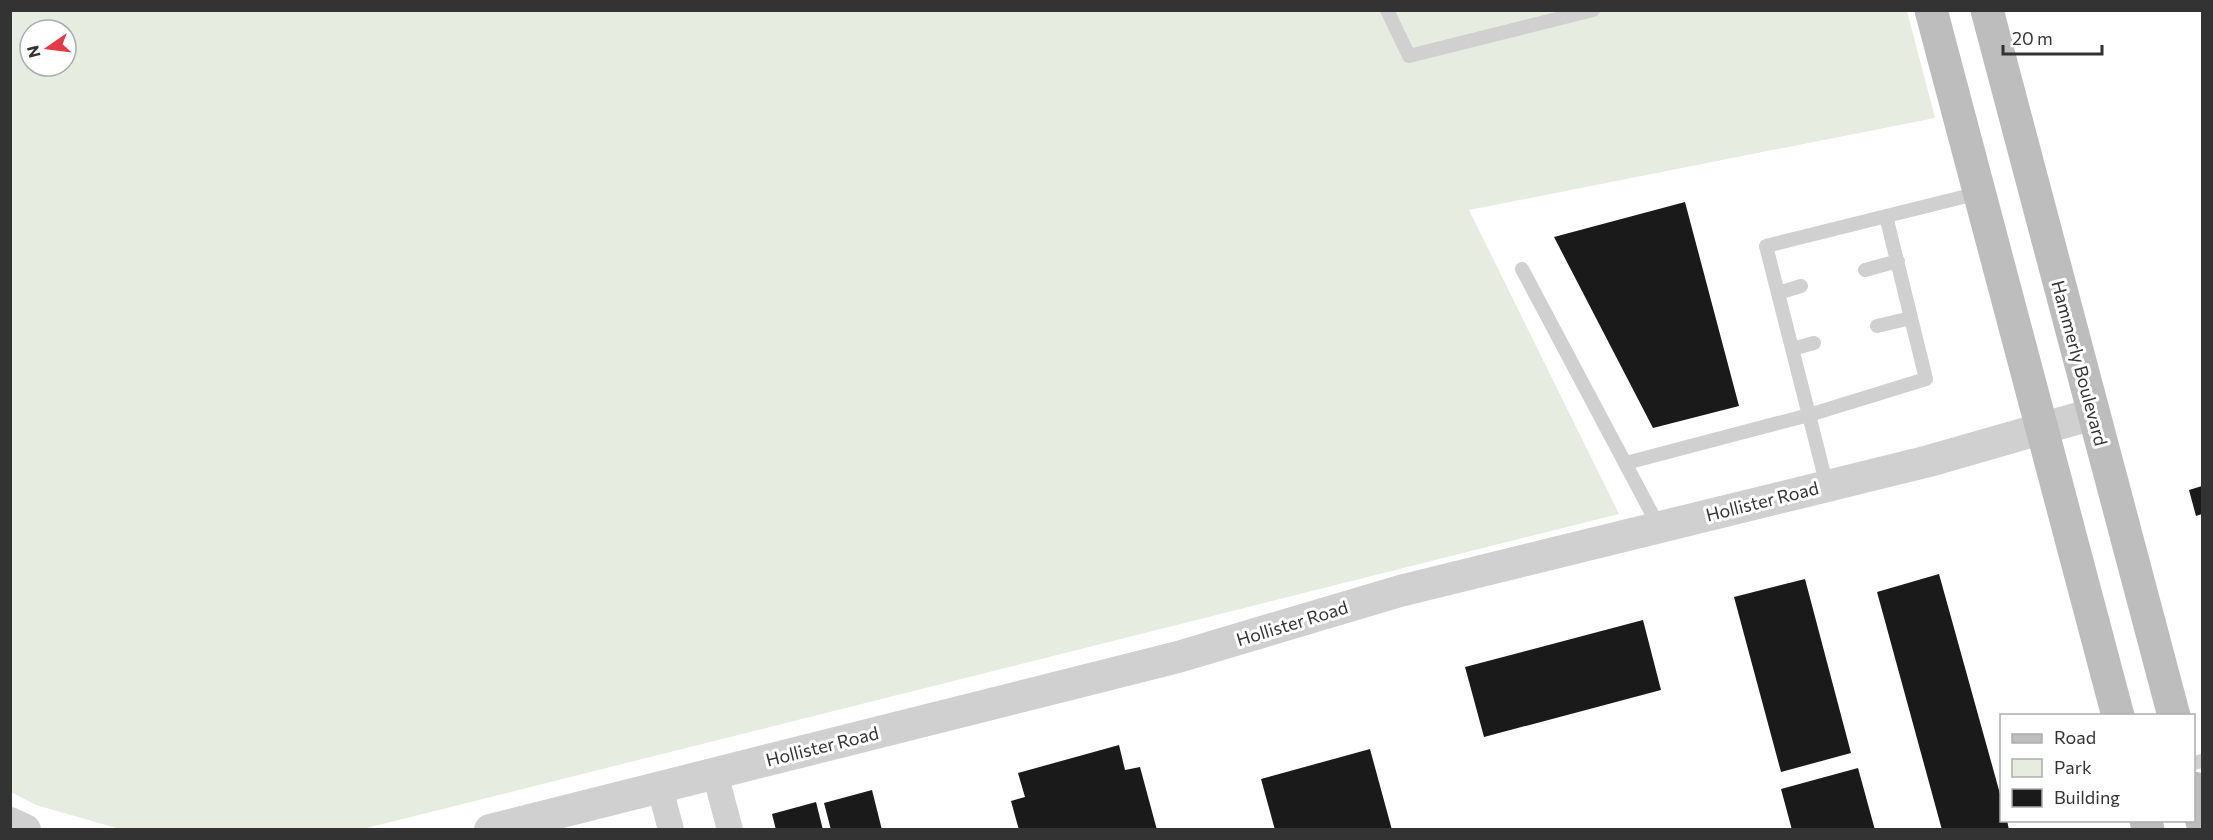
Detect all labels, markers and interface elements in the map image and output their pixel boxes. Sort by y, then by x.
north arrow [18,18,78,78]
scale bar [2003,18,2102,56]
text: 20 m [2012,27,2053,49]
text: N [22,44,44,60]
street label: Hammerly Boulevard [2047,278,2113,448]
street label: Hollister Road [1703,476,1821,526]
street label: Hollister Road [1234,596,1350,650]
legend [2000,714,2195,822]
street label: Hollister Road [763,721,881,771]
text: Road [2054,726,2096,748]
text: Park [2054,756,2092,778]
text: Building [2054,786,2120,808]

